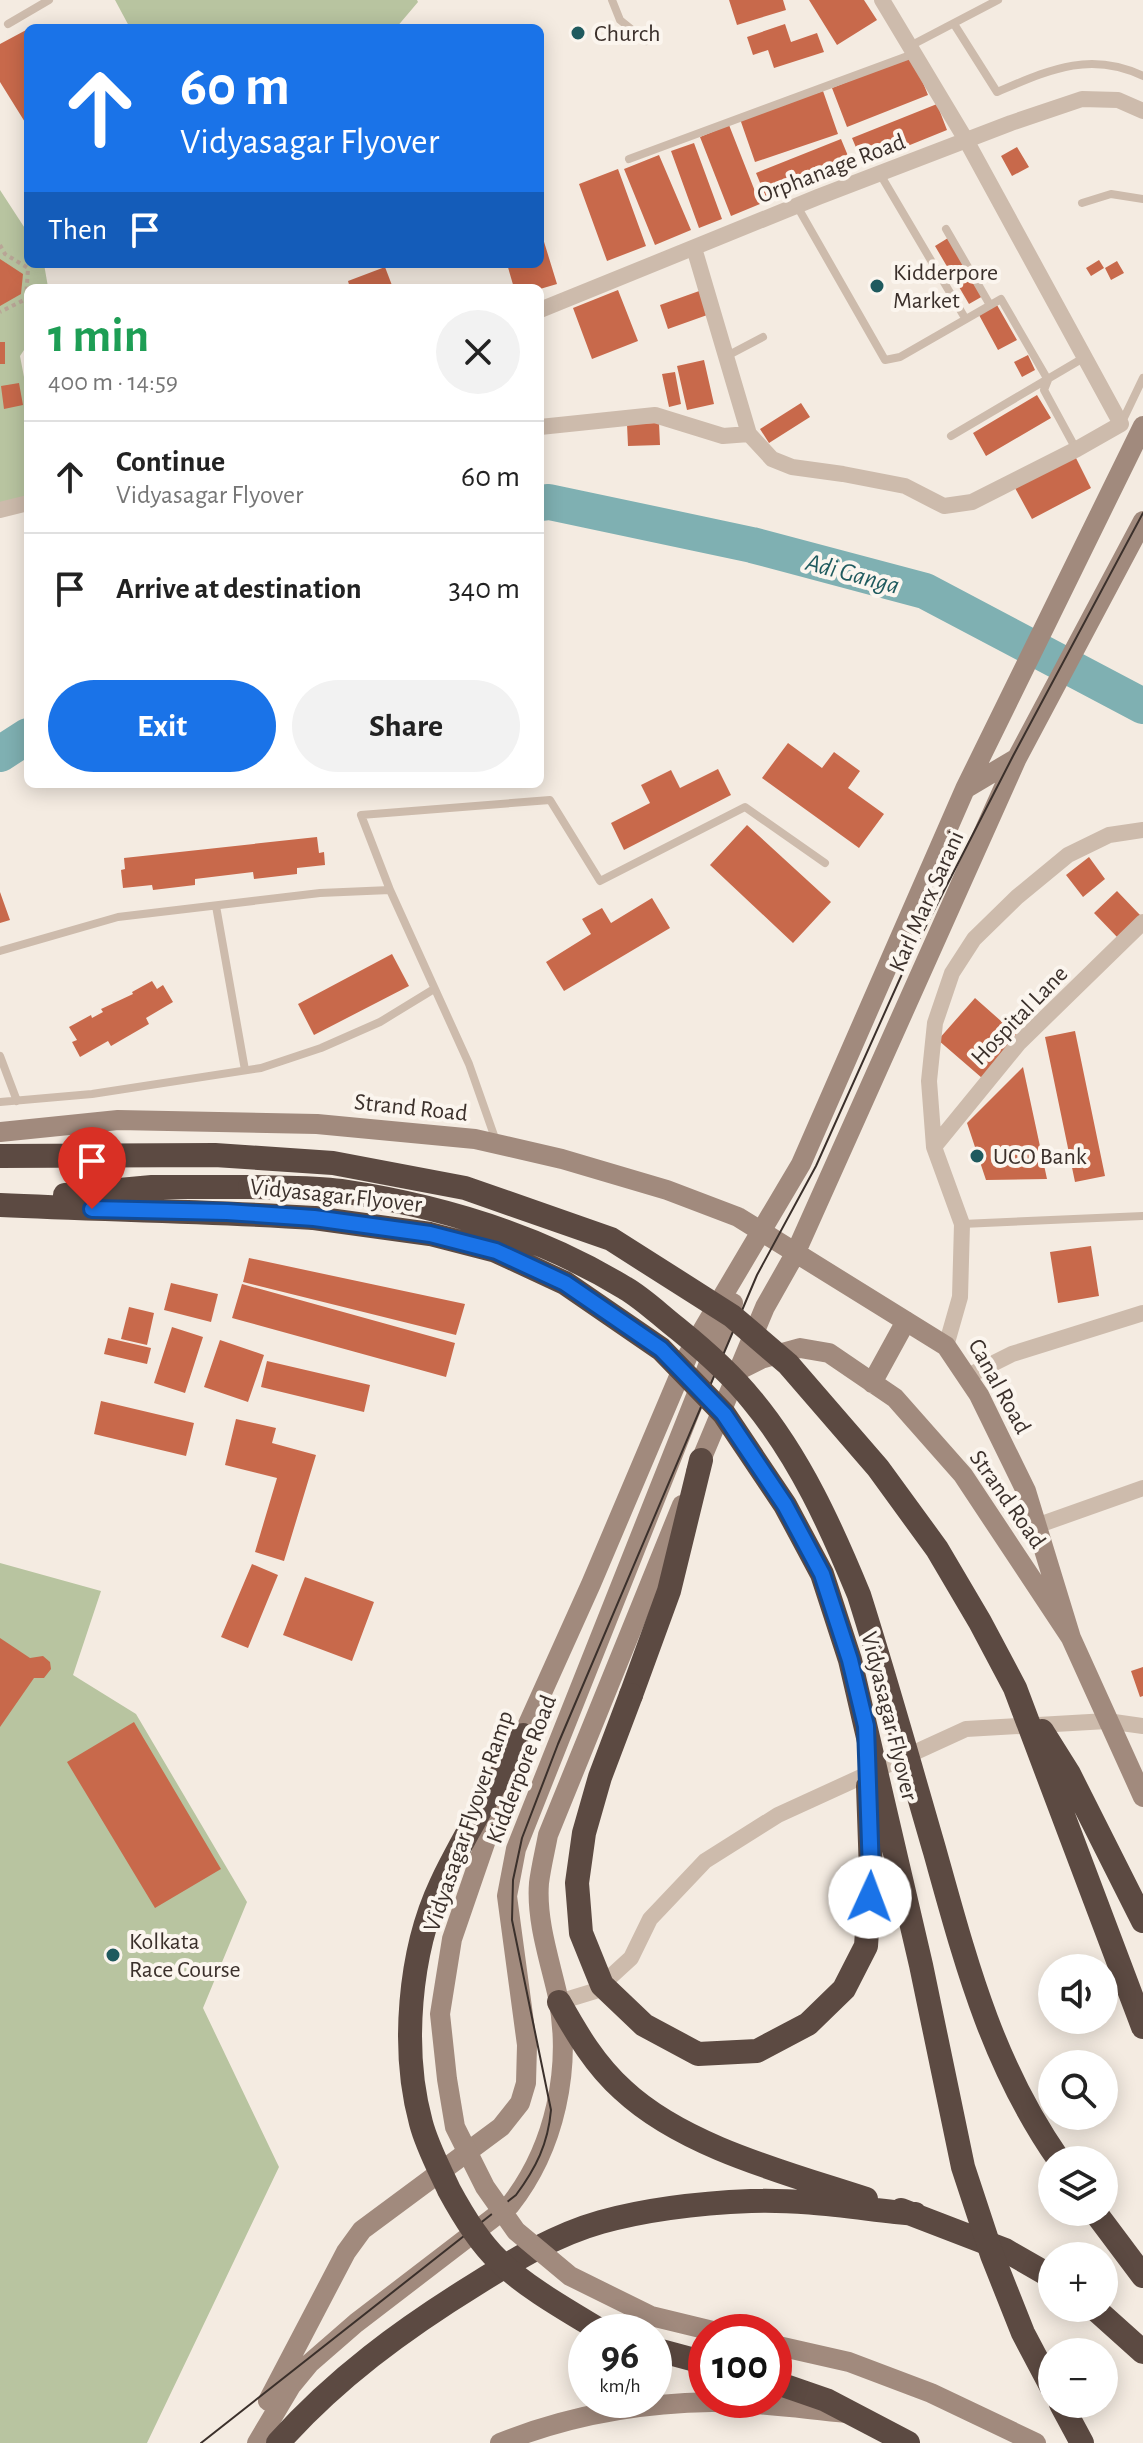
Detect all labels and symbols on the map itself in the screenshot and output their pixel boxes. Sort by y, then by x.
place label: Church [594,22,660,46]
marker: Church [569,24,587,42]
street label: Orphanage Road [754,130,909,208]
place label: Kidderpore Market [893,261,998,313]
marker: Kidderpore Market [868,277,886,295]
water label: Adi Ganga [802,549,902,599]
street label: Karl Marx Sarani [885,827,969,975]
street label: Hospital Lane [967,961,1073,1070]
street label: Strand Road [353,1090,469,1126]
pin [58,1127,126,1209]
place label: UCO Bank [993,1145,1087,1169]
marker: UCO Bank [968,1147,986,1165]
street label: Vidyasagar Flyover [249,1175,423,1217]
street label: Canal Road [963,1335,1035,1438]
street label: Strand Road [965,1446,1050,1553]
street label: Vidyasagar Flyover [856,1629,922,1803]
street label: Kidderpore Road [483,1692,561,1847]
street label: Vidyasagar Flyover Ramp [420,1708,518,1935]
position arrow [828,1855,912,1939]
place label: Kolkata Race Course [129,1930,241,1982]
marker: Kolkata Race Course [104,1946,122,1964]
speed limit sign: 100 [688,2314,792,2418]

